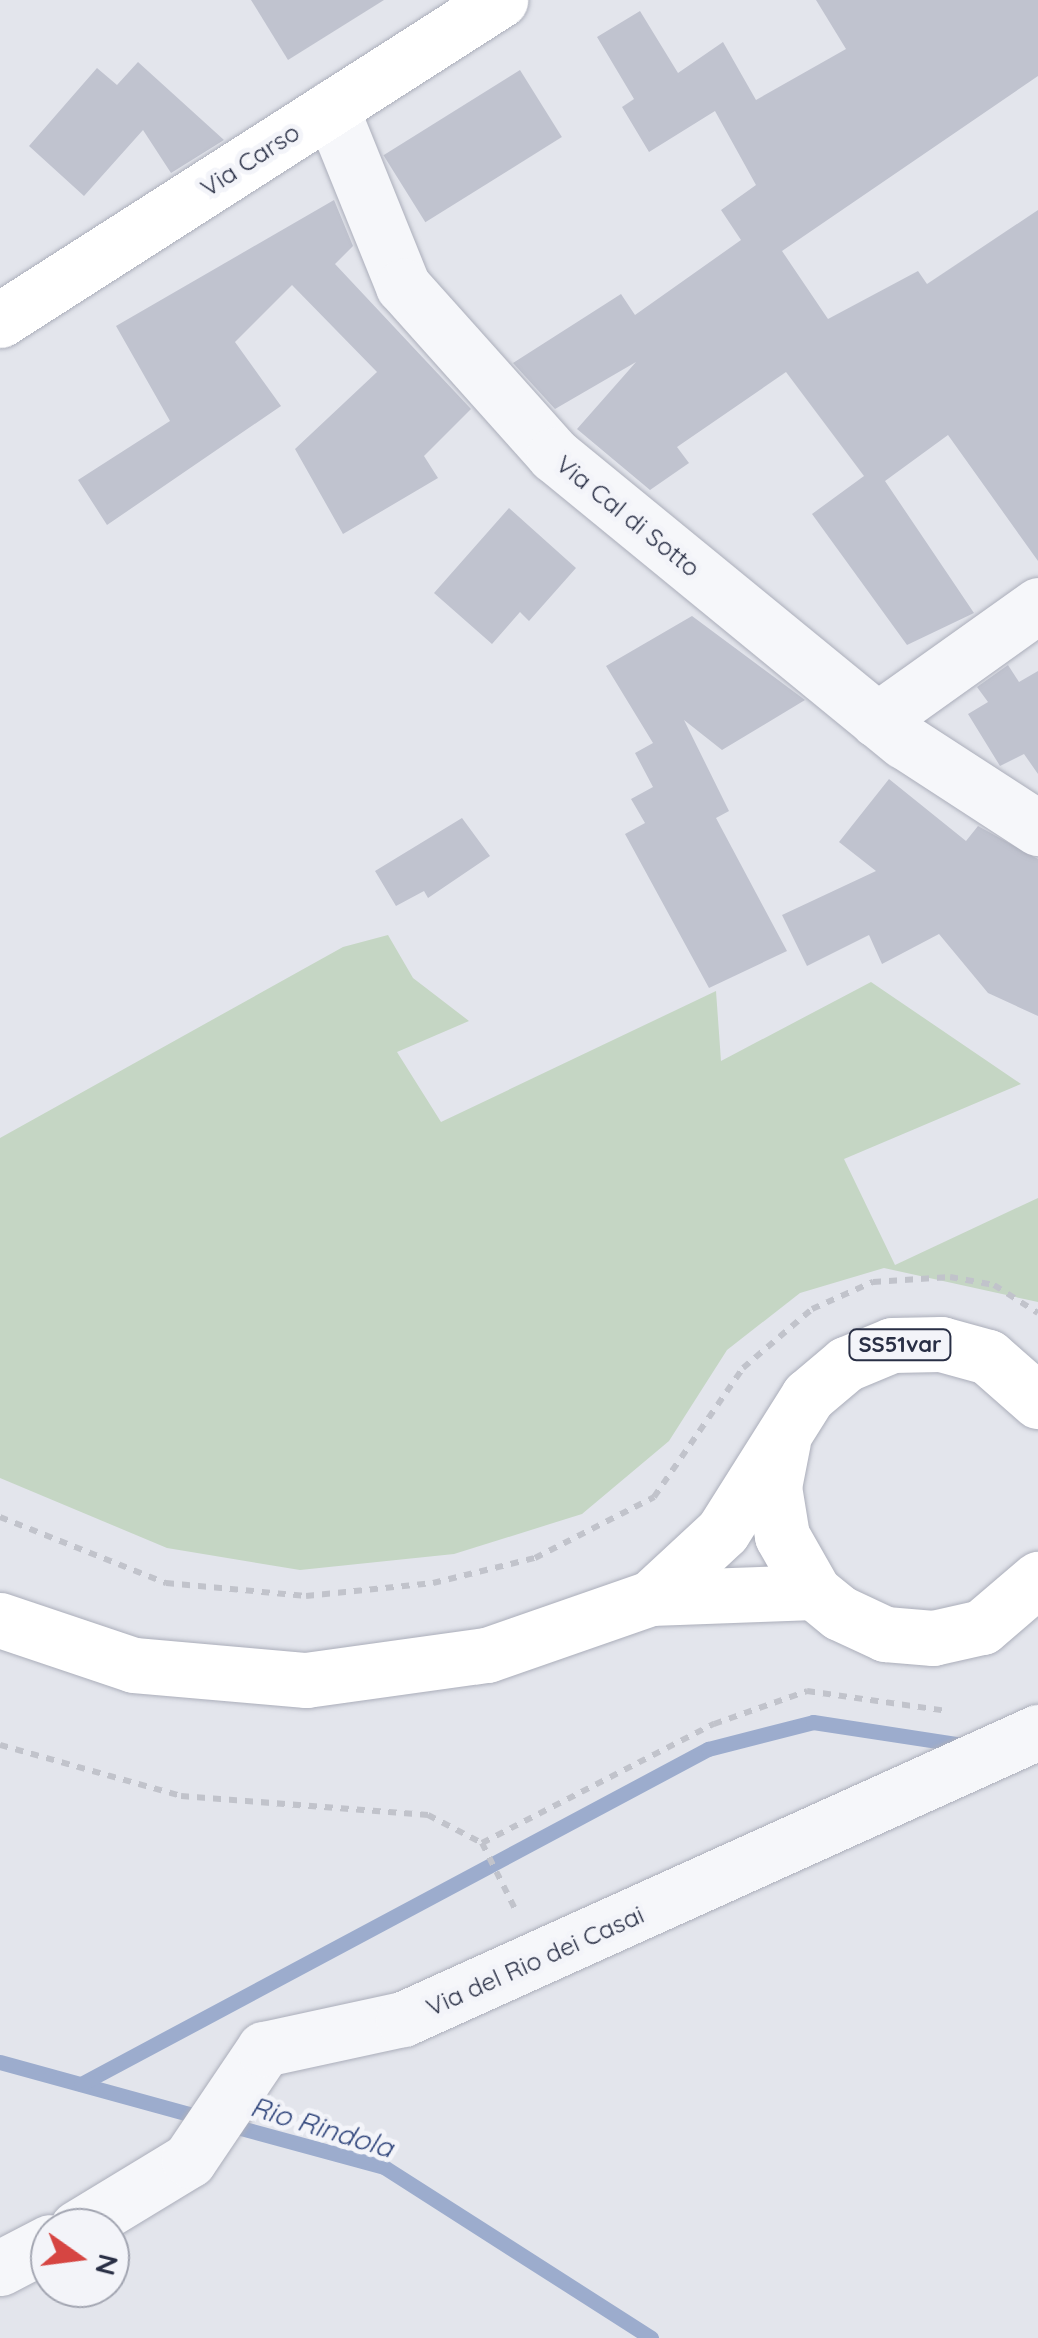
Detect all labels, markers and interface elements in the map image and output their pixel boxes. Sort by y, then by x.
street label: Via Carso [195,117,305,203]
street label: Via Cal di Sotto [550,449,706,583]
road number: SS51var [848,1328,952,1362]
street label: Via del Rio dei Casai [421,1899,649,2023]
water label: Rio Rindola [247,2089,397,2165]
north arrow [30,2208,130,2308]
text: N [88,2251,127,2279]

